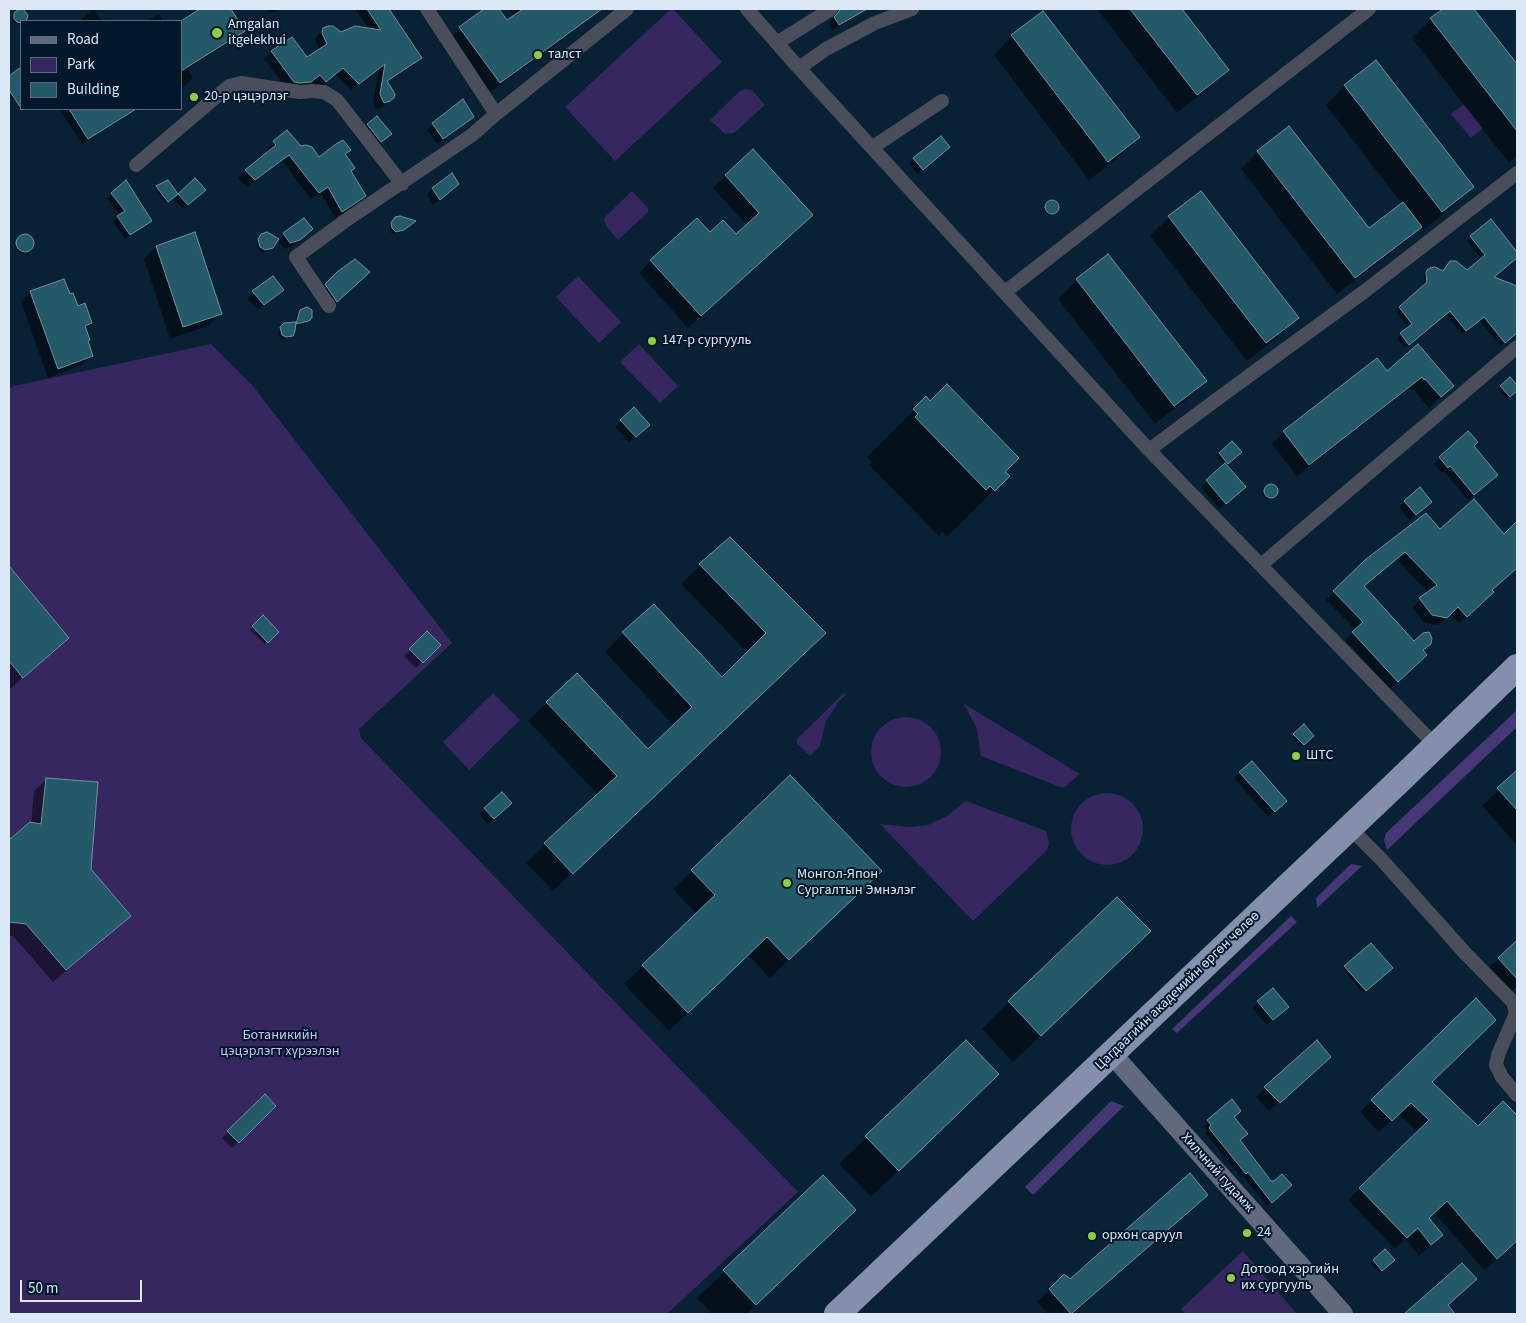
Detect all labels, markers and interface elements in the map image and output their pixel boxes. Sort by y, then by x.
place label: Amgalan itgelekhui [228,17,286,49]
legend [20,20,182,110]
marker: Amgalan itgelekhui [210,26,224,40]
text: Road [67,29,99,50]
place label: талст [548,47,581,63]
marker: талст [532,49,544,61]
text: Park [67,54,95,75]
text: Building [67,79,119,100]
place label: 20-р цэцэрлэг [204,89,289,105]
marker: 20-р цэцэрлэг [188,91,200,103]
place label: 147-р сургууль [662,333,751,349]
marker: 147-р сургууль [646,335,658,347]
place label: ШТС [1306,748,1333,764]
marker: ШТС [1290,750,1302,762]
place label: Монгол-Япон Сургалтын Эмнэлэг [797,867,916,900]
marker: Монгол-Япон Сургалтын Эмнэлэг [781,877,793,889]
street label: Цагдаагийн академийн өргөн чөлөө [1092,908,1264,1074]
park label: Ботаникийн цэцэрлэгт хүрээлэн [220,1028,340,1060]
street label: Хилчний гудамж [1177,1130,1257,1216]
place label: 24 [1257,1225,1271,1241]
marker: 24 [1241,1227,1253,1239]
place label: орхон саруул [1102,1228,1183,1244]
marker: орхон саруул [1086,1230,1098,1242]
place label: Дотоод хэргийн их сургууль [1241,1262,1339,1294]
scale bar [22,1270,145,1302]
marker: Дотоод хэргийн их сургууль [1225,1272,1237,1284]
text: 50 m [28,1278,58,1299]

